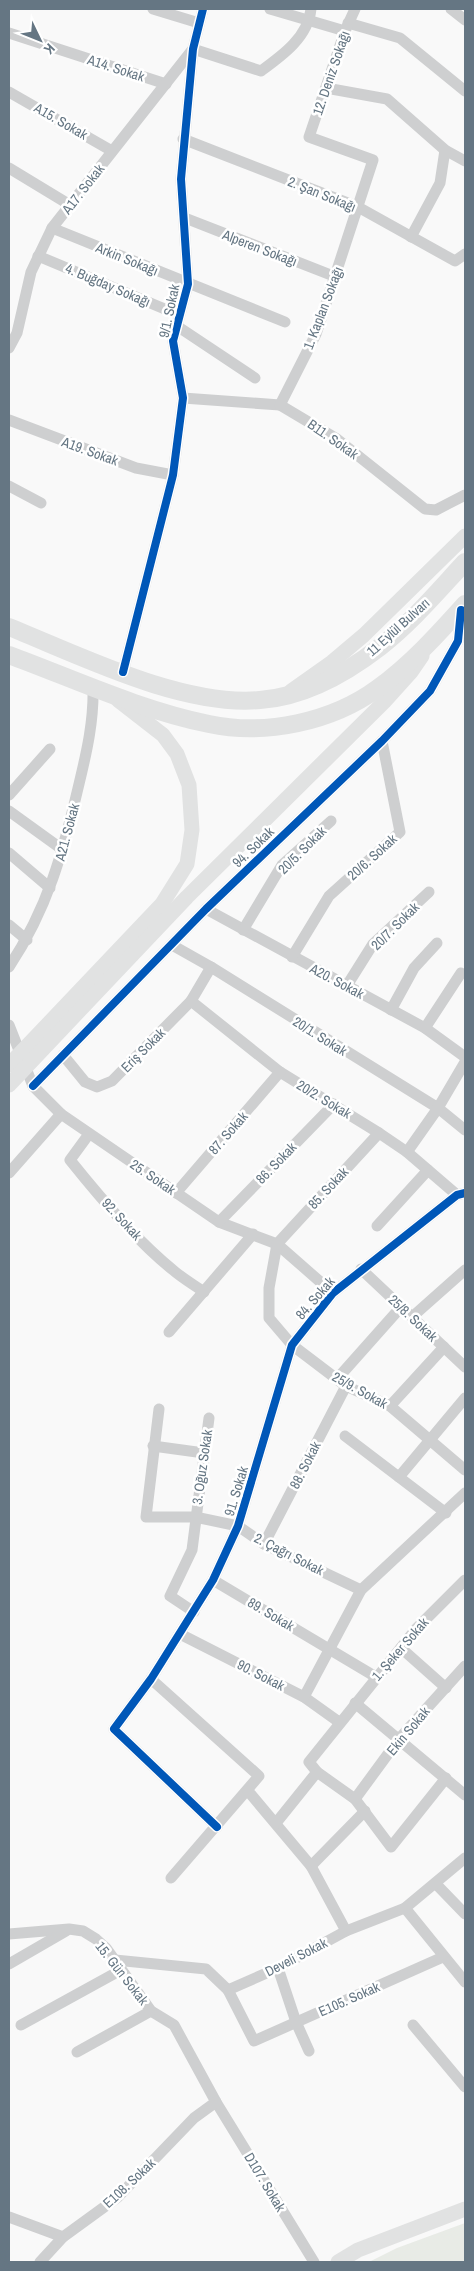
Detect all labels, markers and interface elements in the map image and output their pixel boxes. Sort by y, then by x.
north arrow [15,15,65,65]
street label: 12. Deniz Sokağı [308,28,354,118]
text: K [40,40,59,59]
street label: A14. Sokak [84,50,147,86]
street label: A15. Sokak [30,98,91,144]
street label: A17. Sokak [57,160,108,218]
street label: 2. Şan Sokağı [285,172,359,216]
street label: Alperen Sokağı [219,225,300,270]
street label: Arkin Sokağı [92,238,161,280]
street label: 4. Buğday Sokağı [63,259,153,311]
street label: 1. Kaplan Sokağı [299,264,347,352]
street label: 9/1. Sokak [155,282,183,339]
street label: B11. Sokak [304,415,362,463]
street label: A19. Sokak [58,432,121,470]
street label: 11 Eylül Bulvarı [363,594,433,660]
street label: A21. Sokak [50,801,83,864]
street label: 20/5. Sokak [274,822,330,878]
street label: 94. Sokak [228,823,278,871]
street label: 20/6. Sokak [343,830,401,884]
street label: 20/7. Sokak [367,898,423,954]
street label: A20. Sokak [306,959,367,1003]
street label: 20/1. Sokak [290,1012,351,1060]
street label: Eriş Sokak [117,1024,169,1076]
street label: 20/2. Sokak [293,1076,355,1122]
street label: 87. Sokak [204,1108,252,1158]
street label: 86. Sokak [252,1138,300,1188]
street label: 25. Sokak [127,1155,179,1199]
street label: 85. Sokak [304,1163,352,1213]
street label: 92. Sokak [98,1194,146,1244]
street label: 84. Sokak [291,1273,339,1323]
street label: 25/8. Sokak [385,1291,441,1345]
street label: 25/9. Sokak [329,1367,391,1413]
street label: 3. Oğuz Sokak [188,1428,216,1506]
street label: 88. Sokak [285,1438,325,1492]
street label: 91. Sokak [220,1464,252,1518]
street label: 2. Çağrı Sokak [251,1529,327,1579]
street label: 89. Sokak [244,1593,298,1635]
street label: 1. Şeker Sokak [368,1614,432,1684]
street label: 90. Sokak [234,1655,288,1695]
street label: Ekin Sokak [382,1703,434,1759]
street label: Develi Sokak [262,1934,330,1980]
street label: 15. Gün Sokak [92,1938,153,2009]
street label: E105. Sokak [316,1977,383,2020]
street label: D107. Sokak [240,2149,290,2215]
street label: E108. Sokak [99,2154,159,2212]

